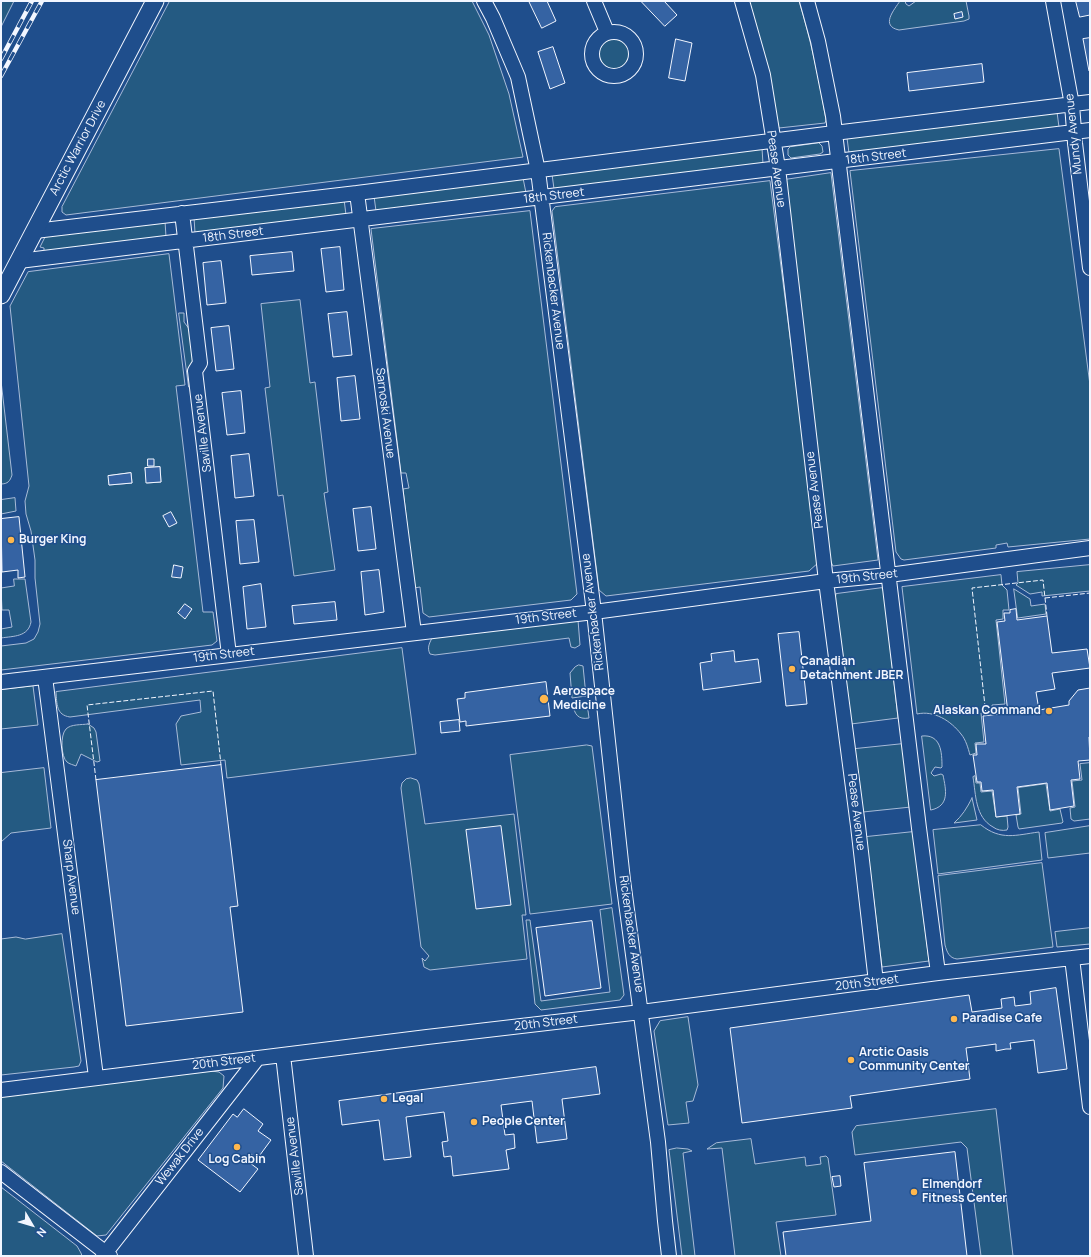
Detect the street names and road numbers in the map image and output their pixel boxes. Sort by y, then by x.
street label: Mundy Avenue [1063,93,1085,175]
street label: Arctic Warrior Drive [47,98,109,198]
street label: Pease Avenue [763,130,789,208]
street label: 18th Street [845,146,907,168]
street label: 18th Street [523,185,585,207]
street label: 18th Street [202,224,264,246]
street label: Rickenbacker Avenue [539,232,567,350]
street label: Sarnoski Avenue [372,367,398,459]
street label: Saville Avenue [191,393,215,473]
street label: Pease Avenue [803,451,827,529]
street label: Rickenbacker Avenue [579,553,607,671]
street label: 19th Street [836,567,898,587]
street label: 19th Street [515,606,577,628]
street label: 19th Street [193,644,255,666]
street label: Pease Avenue [844,773,868,851]
street label: Sharp Avenue [59,838,83,916]
street label: Rickenbacker Avenue [616,875,646,993]
street label: 20th Street [834,972,900,994]
street label: 20th Street [513,1012,579,1034]
street label: 20th Street [191,1051,257,1073]
street label: Saville Avenue [283,1116,307,1196]
street label: Wewak Drive [153,1125,207,1189]

